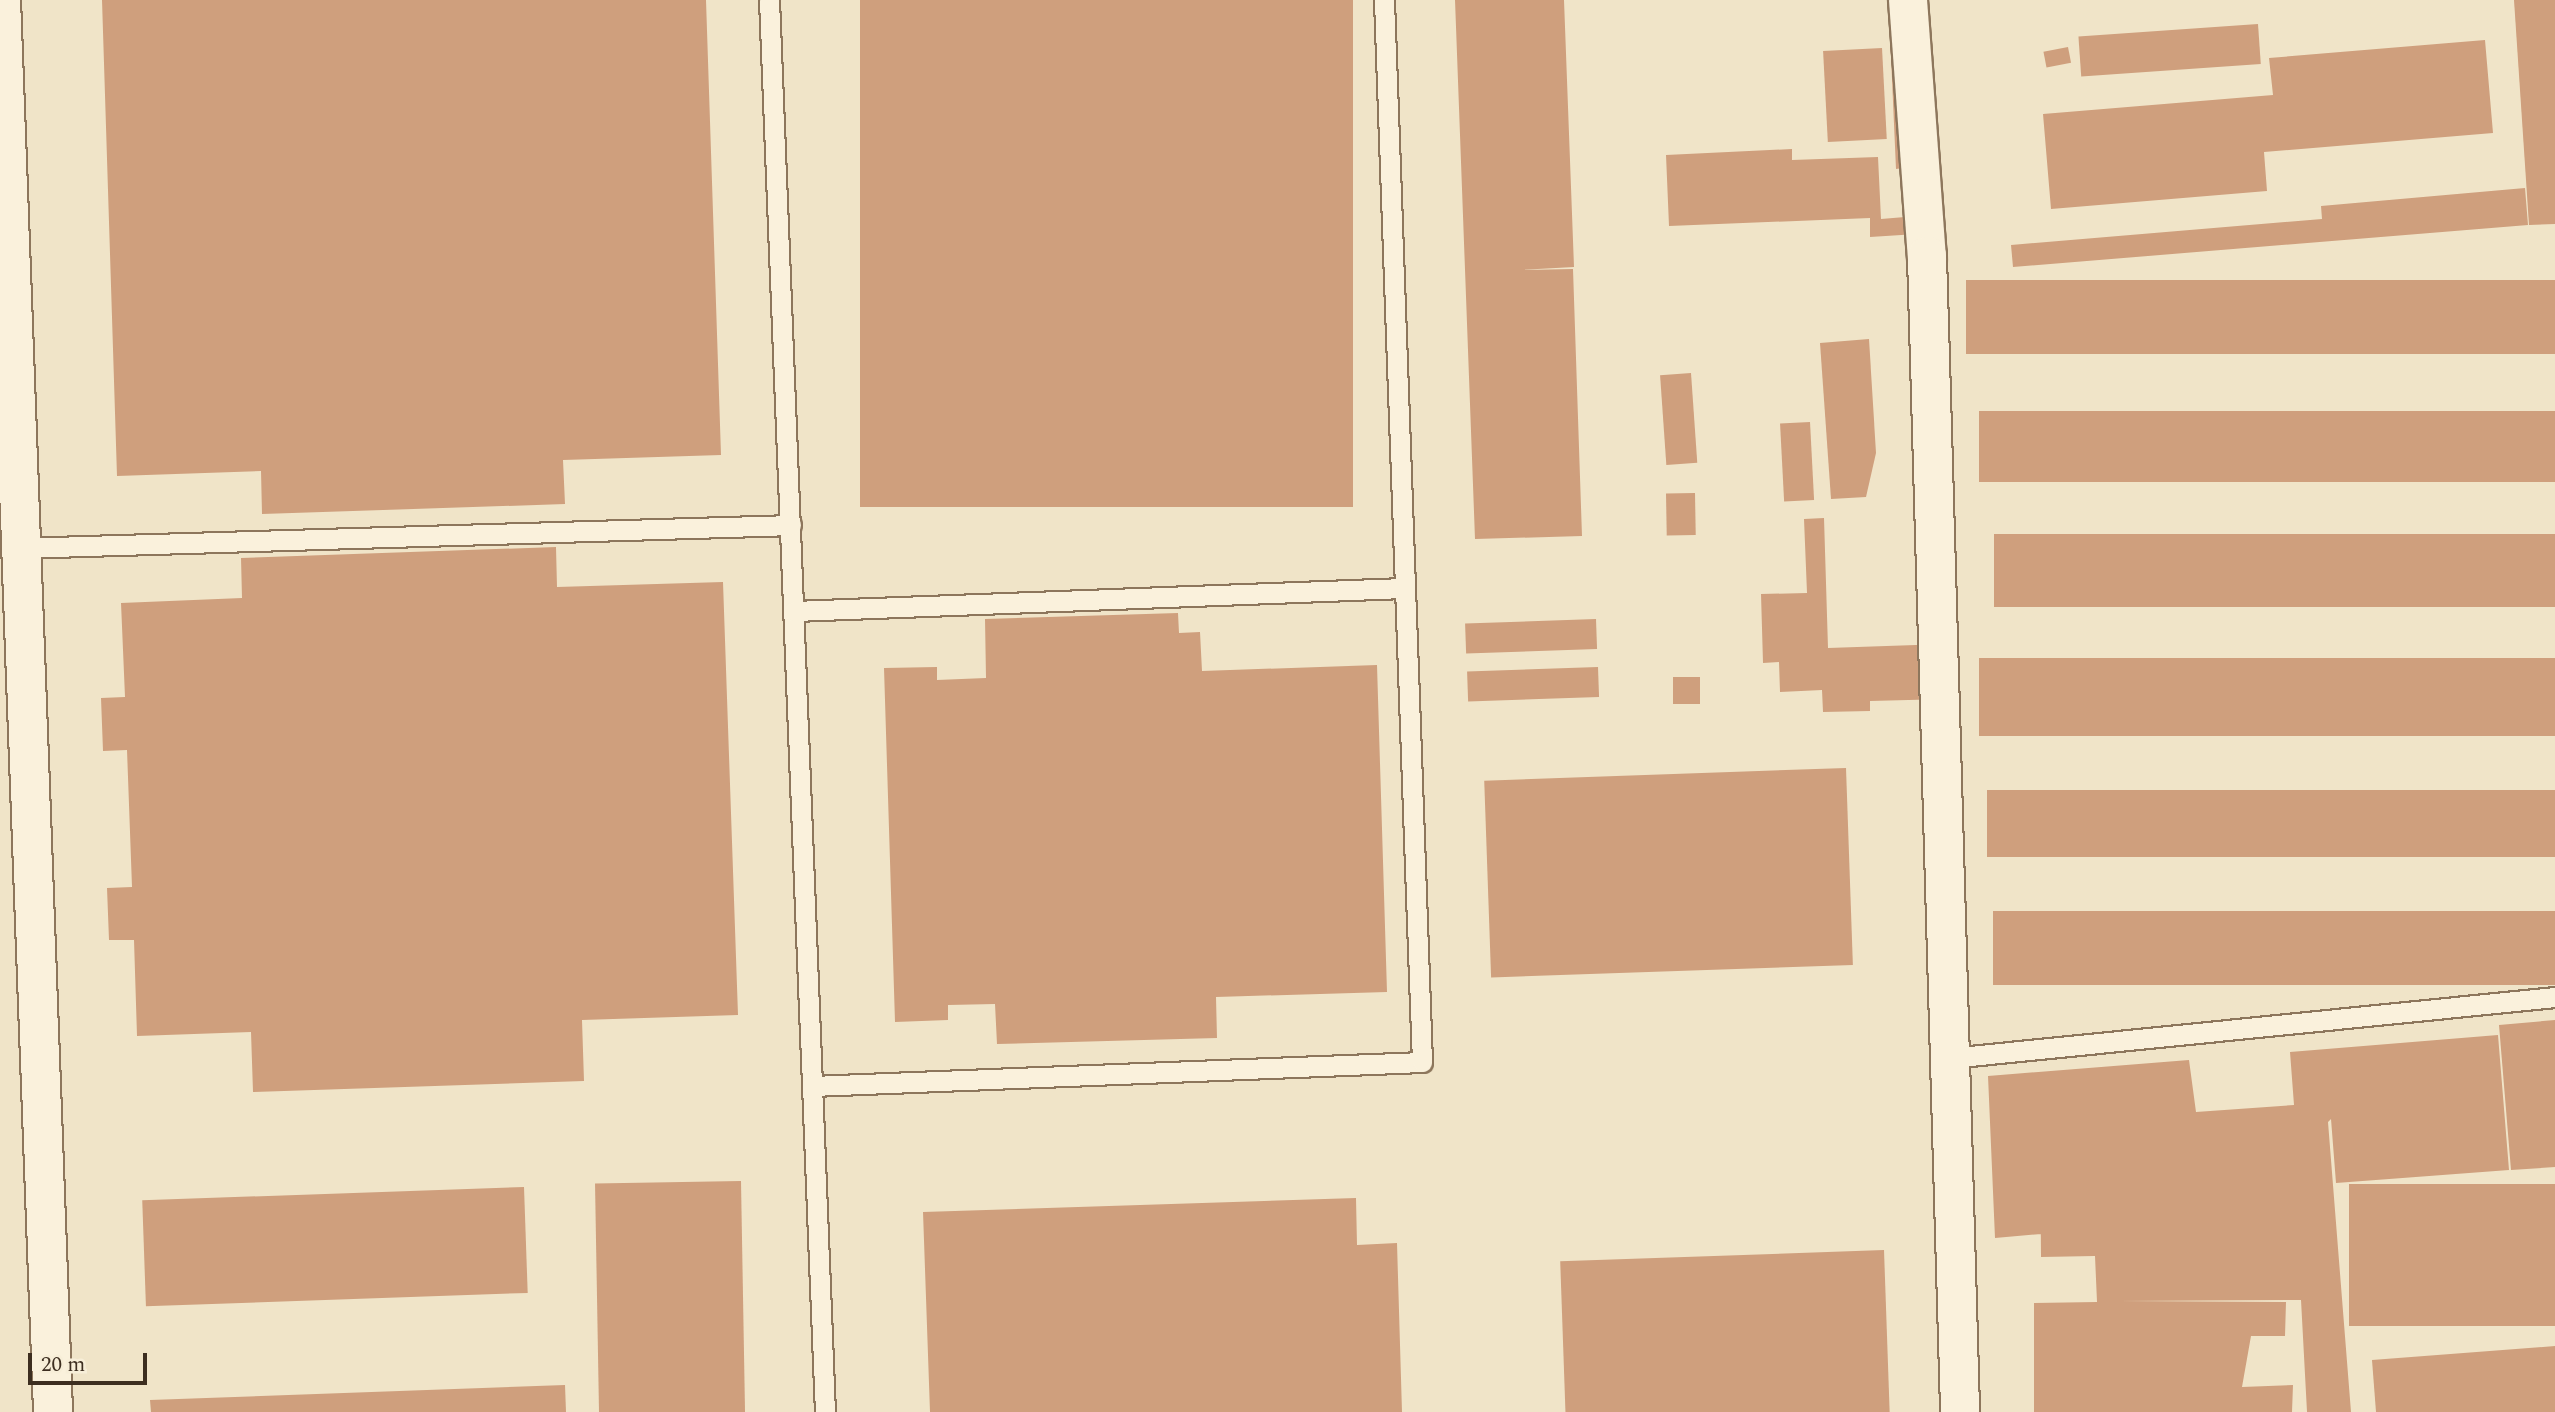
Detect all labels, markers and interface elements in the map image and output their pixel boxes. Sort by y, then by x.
scale bar [32,1338,150,1382]
text: 20 m [41,1349,85,1381]

